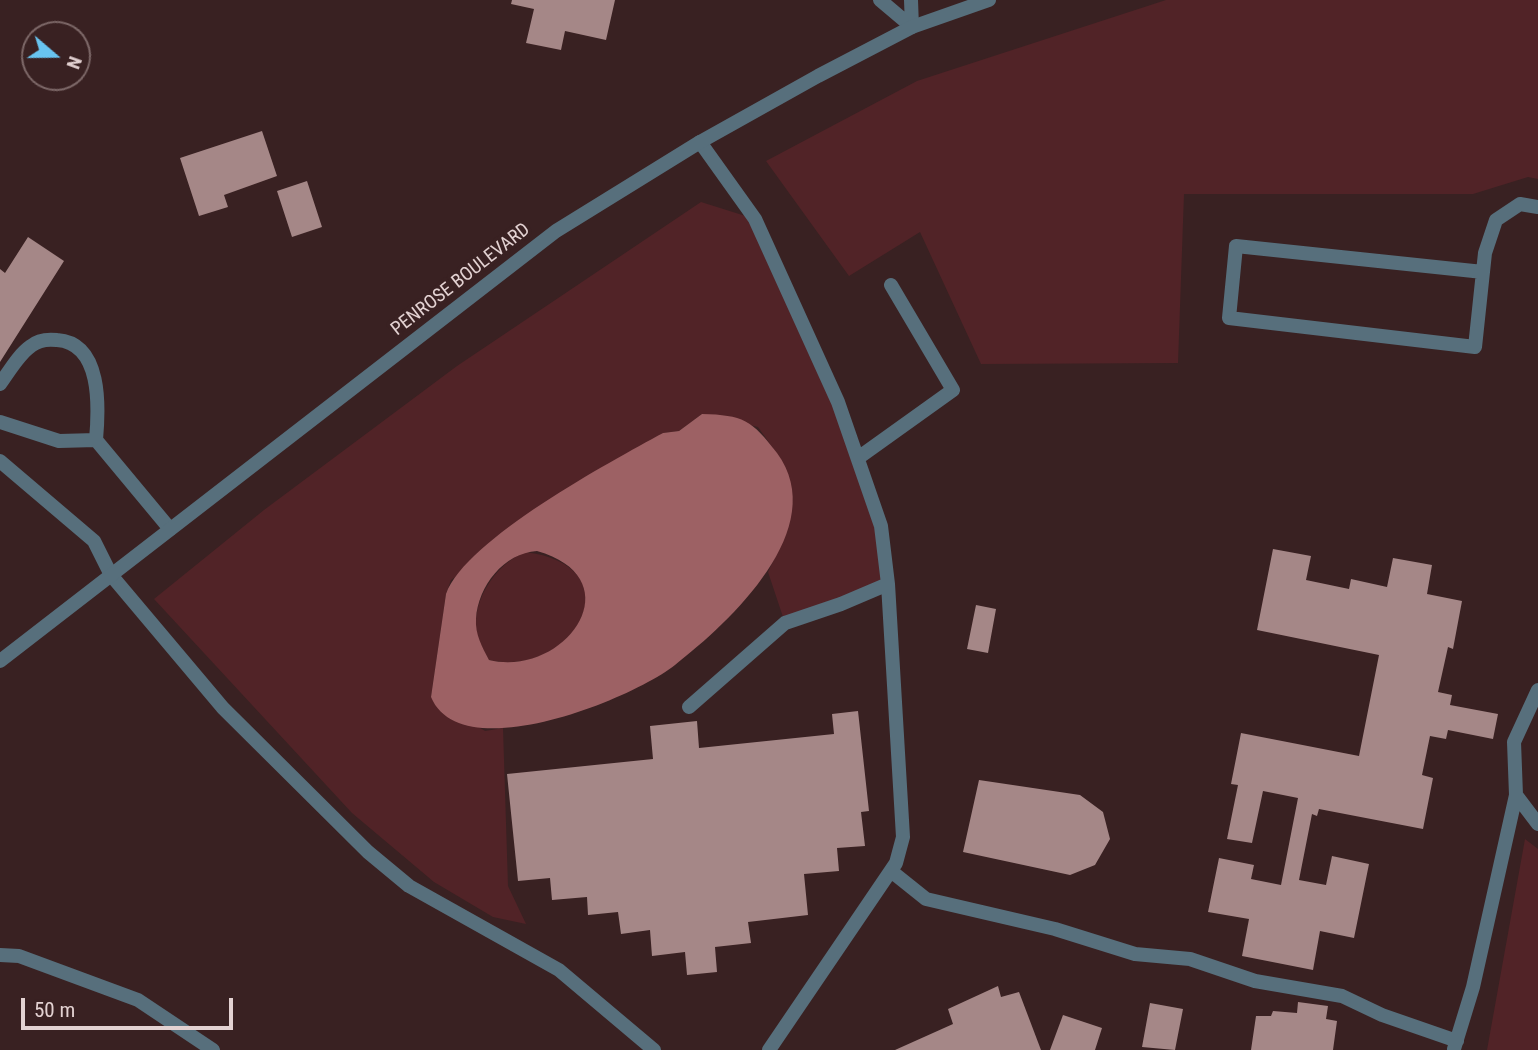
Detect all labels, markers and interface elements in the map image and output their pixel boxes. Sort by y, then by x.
north arrow [21,21,91,91]
text: N [62,53,87,72]
street label: PENROSE BOULEVARD [387,219,535,341]
scale bar [24,984,236,1028]
text: 50 m [34,998,75,1022]

